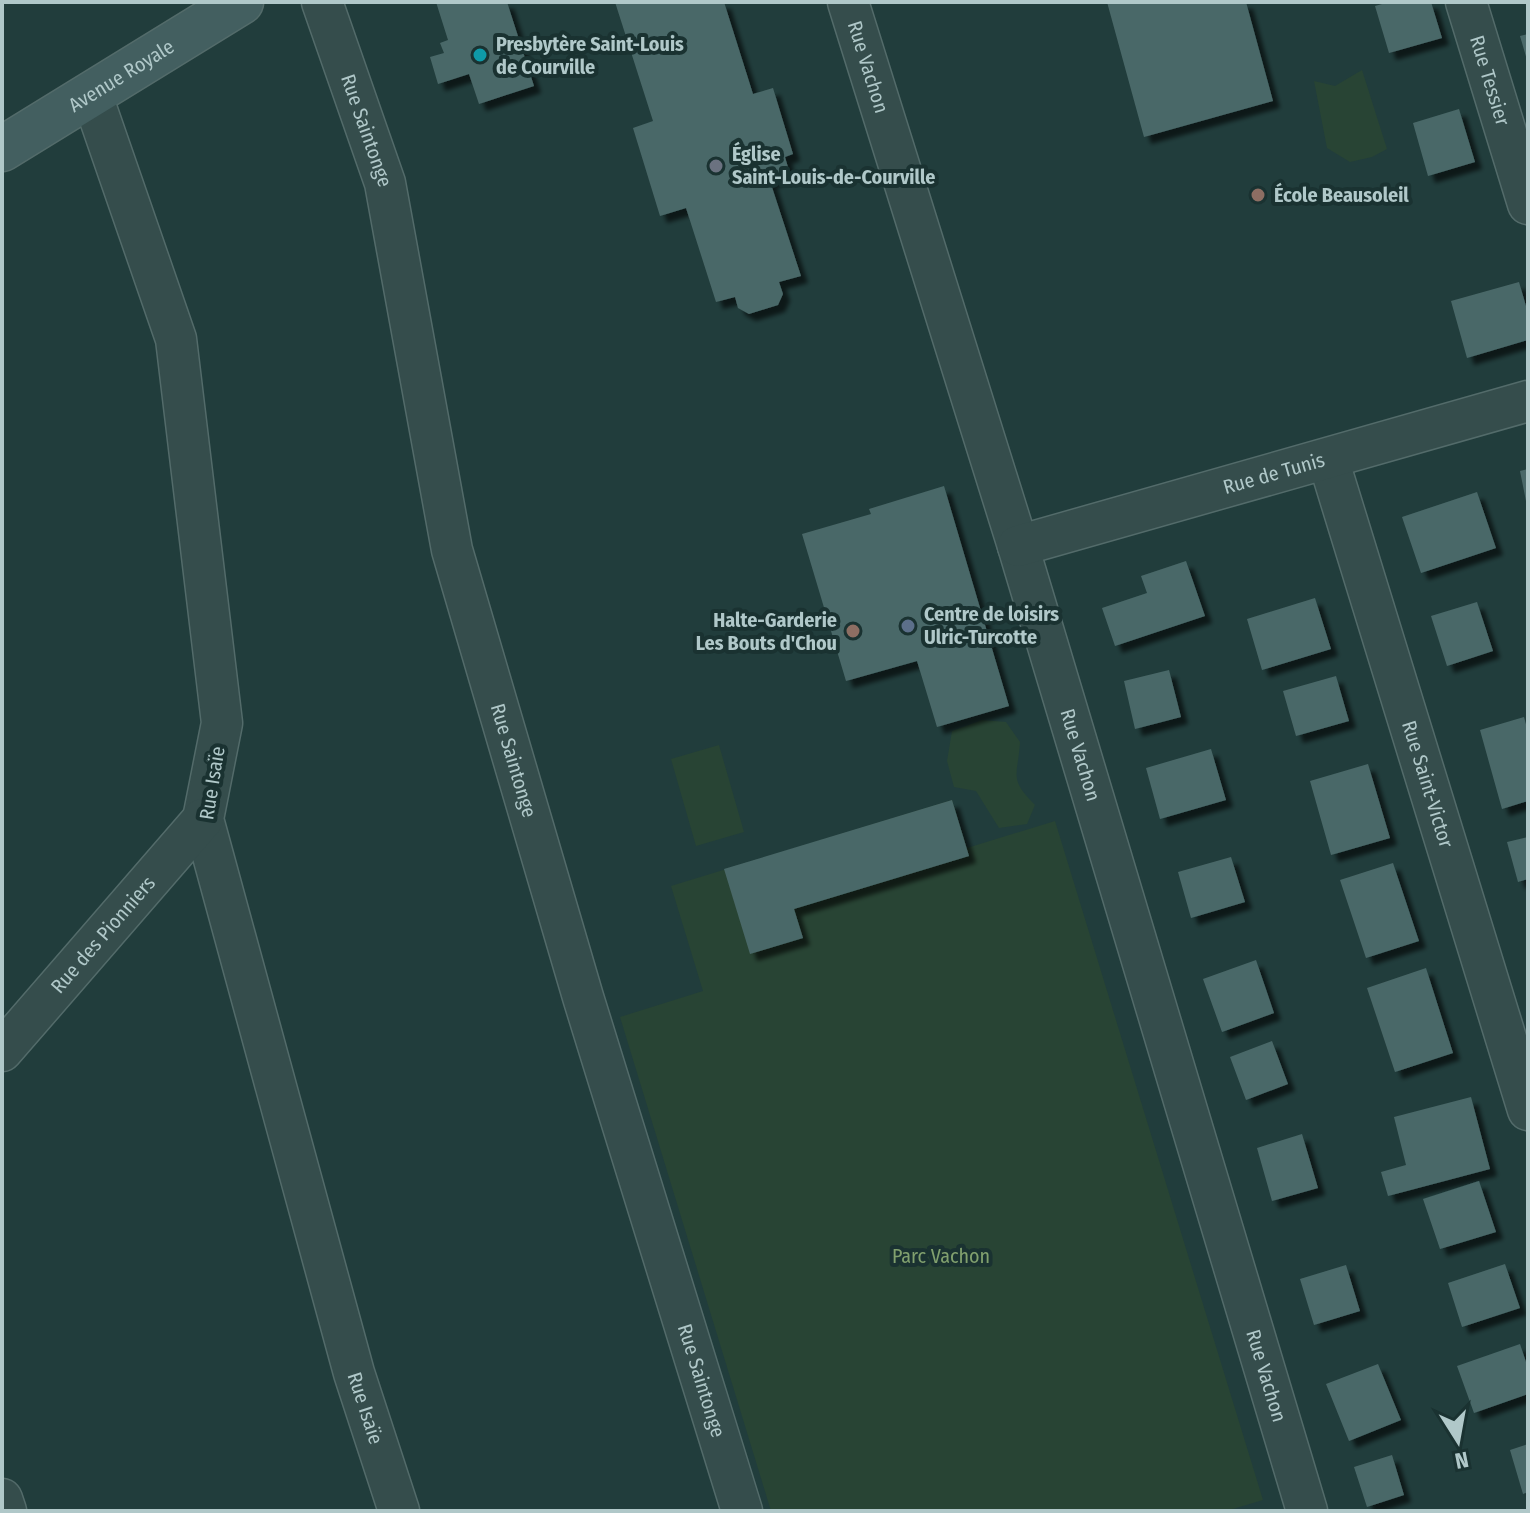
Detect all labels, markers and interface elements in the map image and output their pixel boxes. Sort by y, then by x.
street label: Rue Vachon [843,18,894,116]
place label: Presbytère Saint-Louis de Courville [496,32,684,79]
street label: Rue Tessier [1465,32,1515,128]
street label: Avenue Royale [64,34,178,117]
marker: Presbytère Saint-Louis de Courville [471,46,489,64]
street label: Rue Saintonge [336,71,397,190]
place label: Église Saint-Louis-de-Courville [732,141,935,189]
marker: Église Saint-Louis-de-Courville [707,157,725,175]
place label: École Beausoleil [1274,182,1409,207]
marker: École Beausoleil [1249,186,1267,204]
street label: Rue de Tunis [1220,447,1327,499]
place label: Centre de loisirs Ulric-Turcotte [924,602,1059,649]
place label: Halte-Garderie Les Bouts d'Chou [696,608,837,655]
marker: Centre de loisirs Ulric-Turcotte [899,617,917,635]
marker: Halte-Garderie Les Bouts d'Chou [844,622,862,640]
street label: Rue Saintonge [486,701,542,820]
street label: Rue Vachon [1055,706,1106,804]
street label: Rue Saint-Victor [1397,718,1459,850]
street label: Rue Isaïe [194,744,230,822]
street label: Rue des Pionniers [46,871,160,998]
park label: Parc Vachon [892,1244,990,1268]
street label: Rue Saintonge [673,1321,730,1440]
street label: Rue Vachon [1241,1327,1292,1425]
street label: Rue Isaïe [343,1369,388,1447]
north arrow [1418,1401,1498,1481]
text: N [1453,1446,1471,1475]

